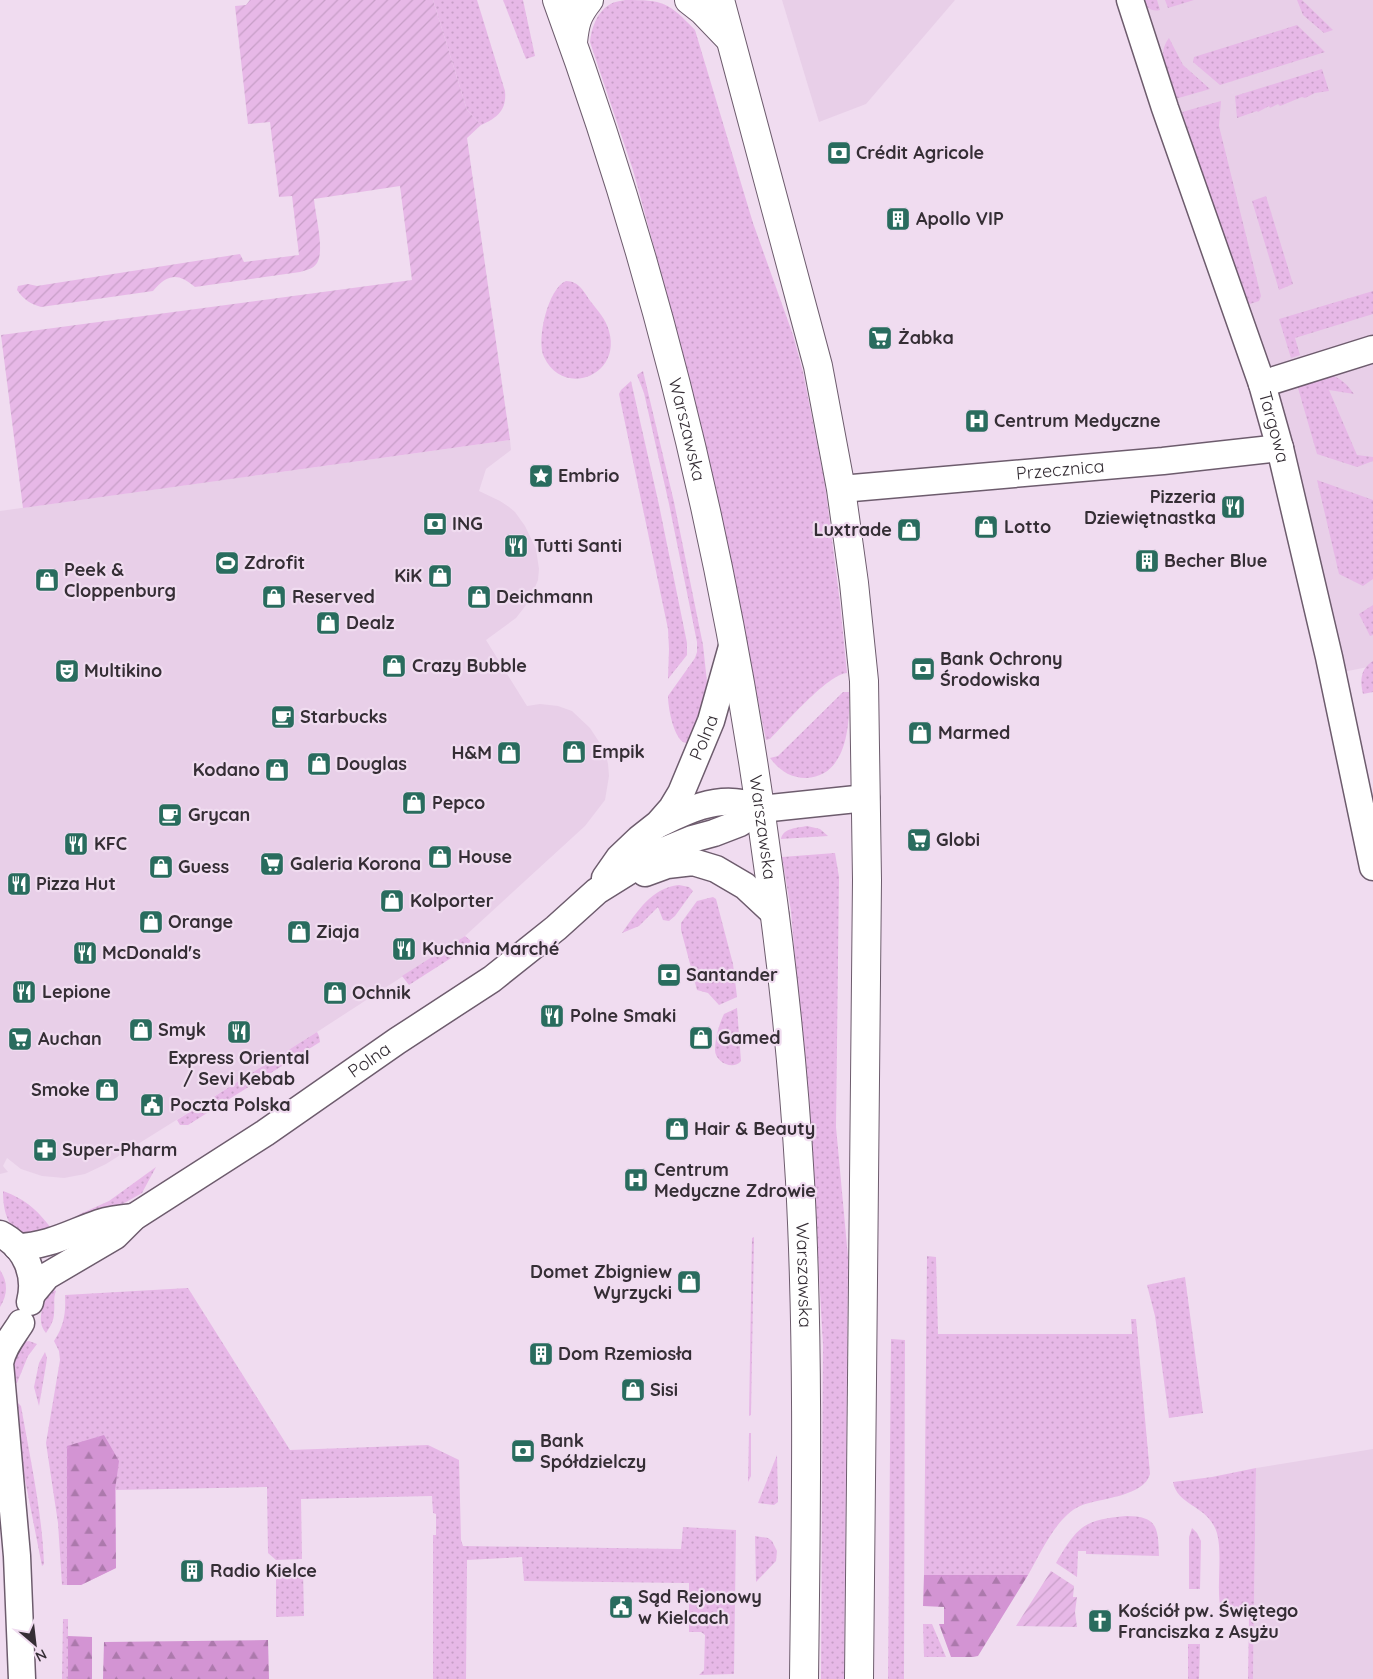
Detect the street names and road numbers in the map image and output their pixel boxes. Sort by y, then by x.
street label: Warszawska [664,375,711,483]
street label: Targowa [1254,389,1295,465]
street label: Przecznica [1015,454,1105,485]
street label: Polna [684,712,723,763]
street label: Warszawska [744,773,782,881]
street label: Polna [343,1037,395,1083]
street label: Warszawska [791,1222,817,1328]

